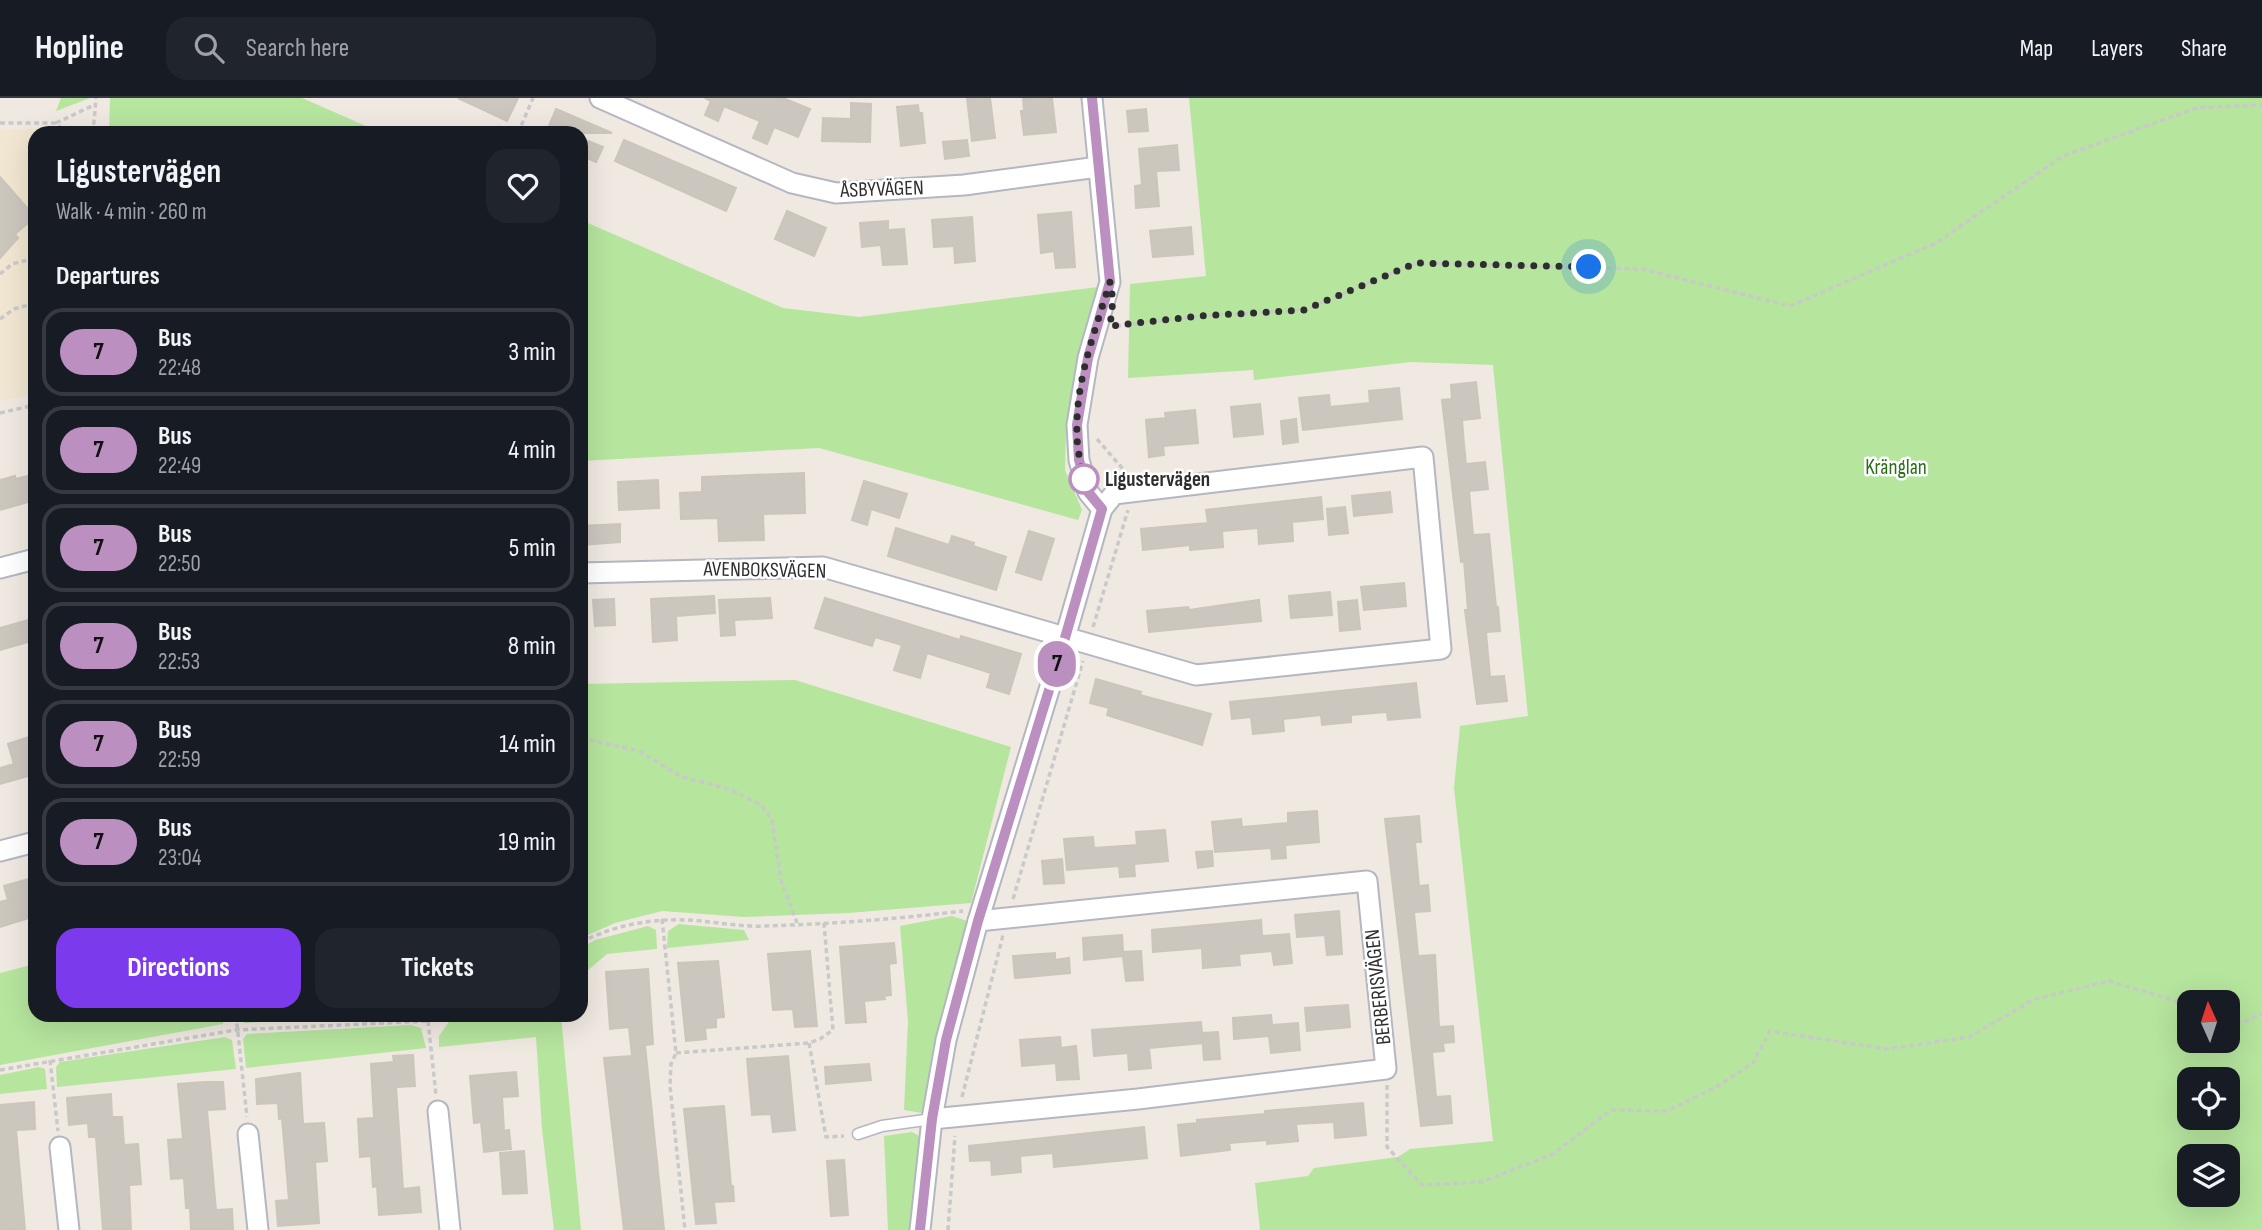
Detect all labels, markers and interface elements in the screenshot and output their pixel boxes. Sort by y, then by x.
search box [166,17,656,80]
text: Hopline [35,28,124,68]
icon: search [190,29,228,67]
text: Search here [246,33,349,64]
text: Map [2020,34,2053,63]
text: Layers [2091,34,2143,63]
text: Share [2181,34,2227,63]
button: heart [486,149,560,223]
text: Ligustervägen [56,152,221,192]
street label: ÅSBYVÄGEN [839,175,924,203]
text: Walk · 4 min · 260 m [56,198,206,226]
your location [1571,249,1606,284]
text: Departures [56,261,160,292]
text: Bus [158,323,192,354]
text: 7 [93,337,104,366]
text: 3 min [508,337,556,368]
text: 22:48 [158,354,201,382]
text: Bus [158,421,192,452]
text: 7 [93,435,104,464]
text: 4 min [508,435,556,466]
text: 22:49 [158,452,201,480]
park label: Kränglan [1865,455,1927,480]
marker: Ligustervägen [1069,464,1099,494]
place label: Ligustervägen [1105,467,1210,492]
text: Bus [158,519,192,550]
text: 7 [93,533,104,562]
text: 5 min [509,533,556,564]
text: 22:50 [158,550,201,578]
street label: AVENBOKSVÄGEN [702,556,827,584]
text: Bus [158,617,192,648]
text: 7 [93,631,104,660]
text: 8 min [508,631,556,662]
line badge: 7 [1034,641,1080,687]
text: 22:53 [158,648,200,676]
text: 7 [1052,649,1062,678]
text: Bus [158,715,192,746]
text: 7 [93,729,104,758]
text: 14 min [499,729,556,760]
text: 22:59 [158,746,201,774]
text: Bus [158,813,192,844]
text: 7 [93,827,104,856]
text: 19 min [499,827,556,858]
text: 23:04 [158,844,201,872]
button: Directions [56,928,301,1008]
button: Tickets [315,928,560,1008]
street label: BERBERISVÄGEN [1359,928,1397,1046]
north arrow [2177,990,2240,1054]
map controls [2177,990,2240,1207]
button: locate [2177,1067,2240,1130]
button: layers [2177,1144,2240,1207]

